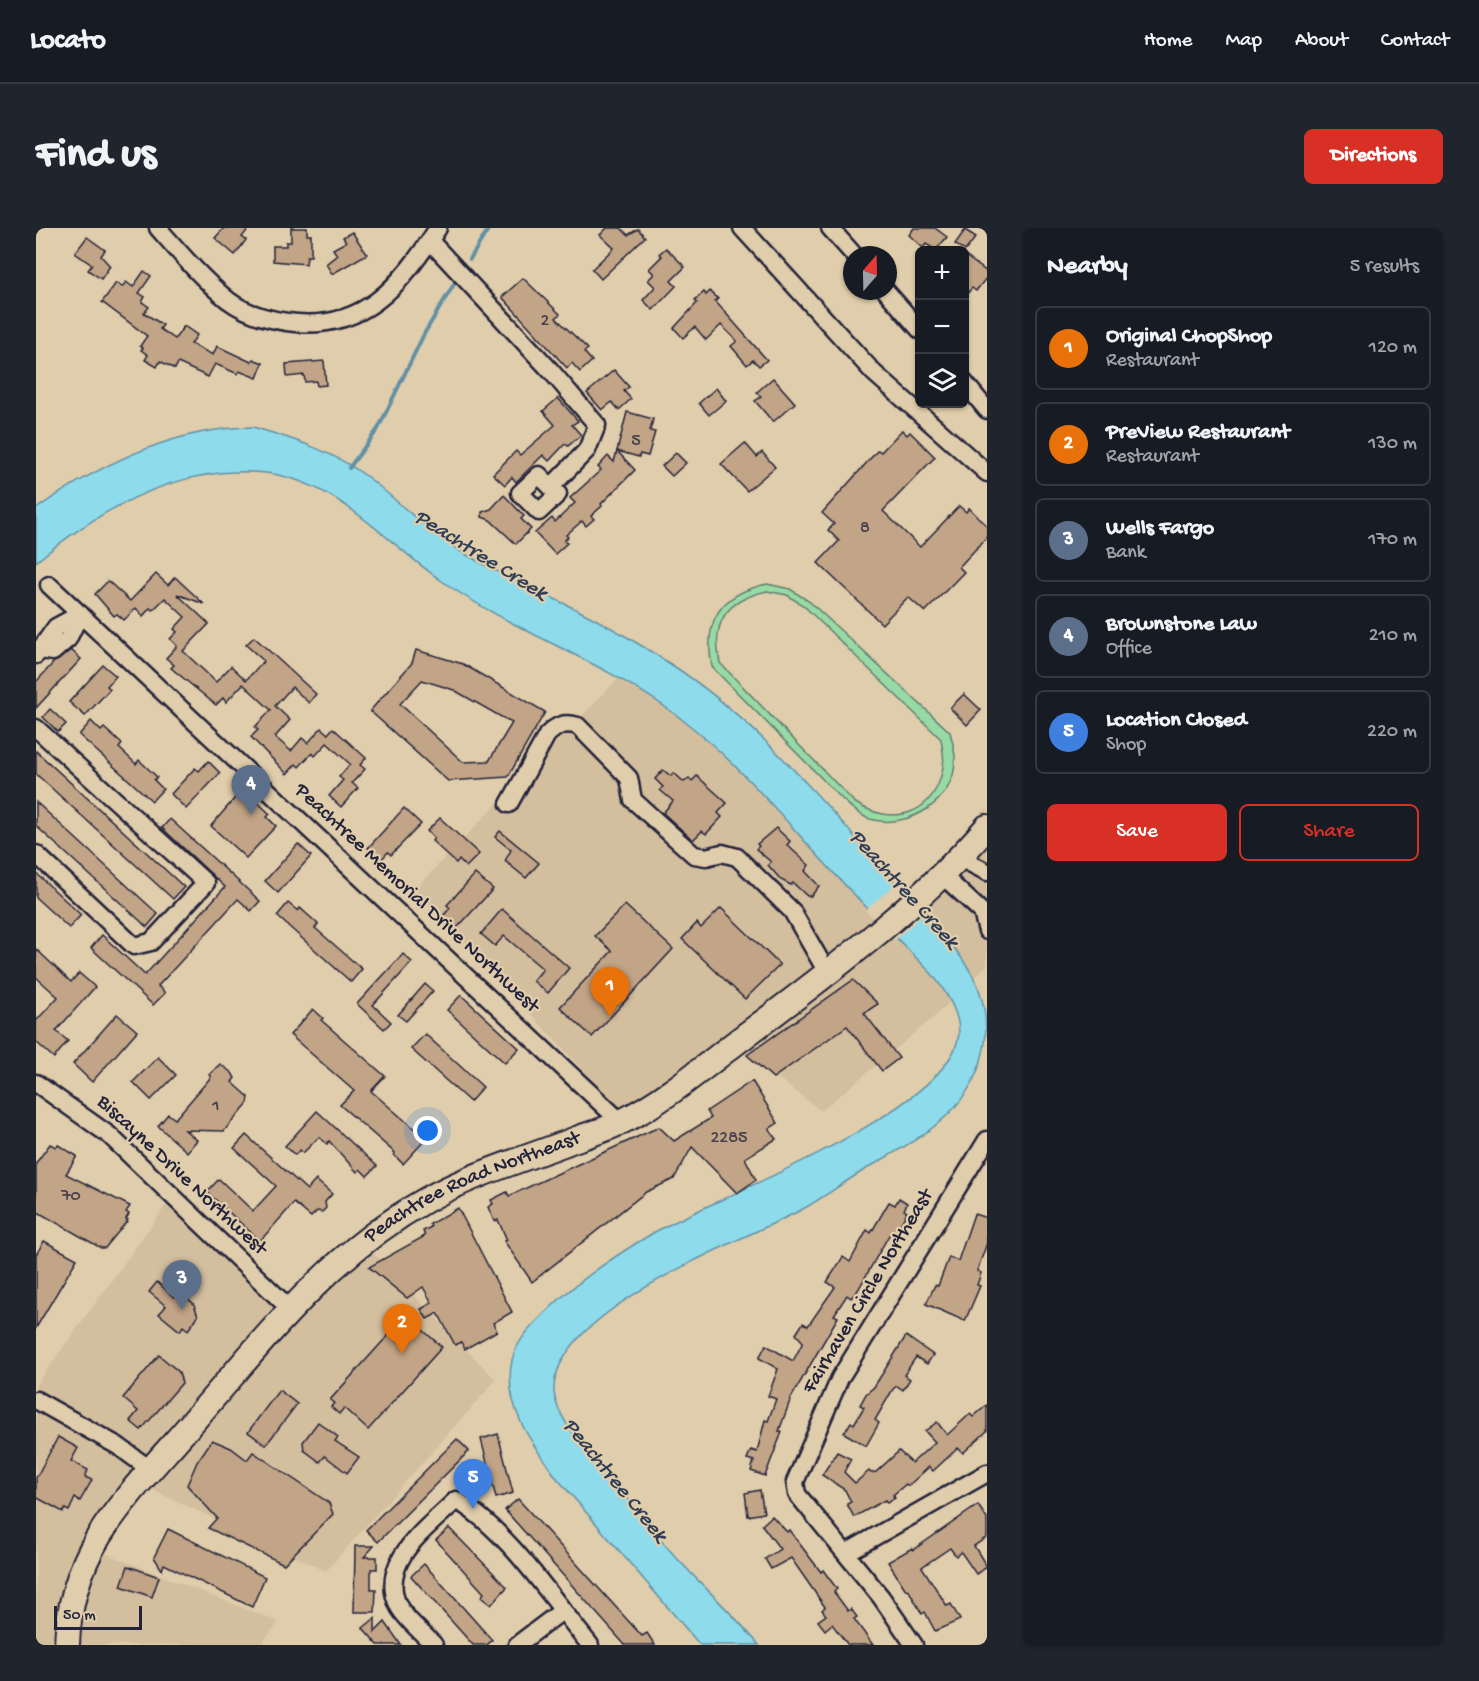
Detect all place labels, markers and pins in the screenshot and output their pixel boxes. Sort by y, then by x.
pin: 4 [232,766,270,815]
pin: 1 [590,968,630,1017]
pin: 3 [162,1260,202,1310]
pin: 2 [382,1304,422,1354]
pin: 5 [454,1460,492,1509]

